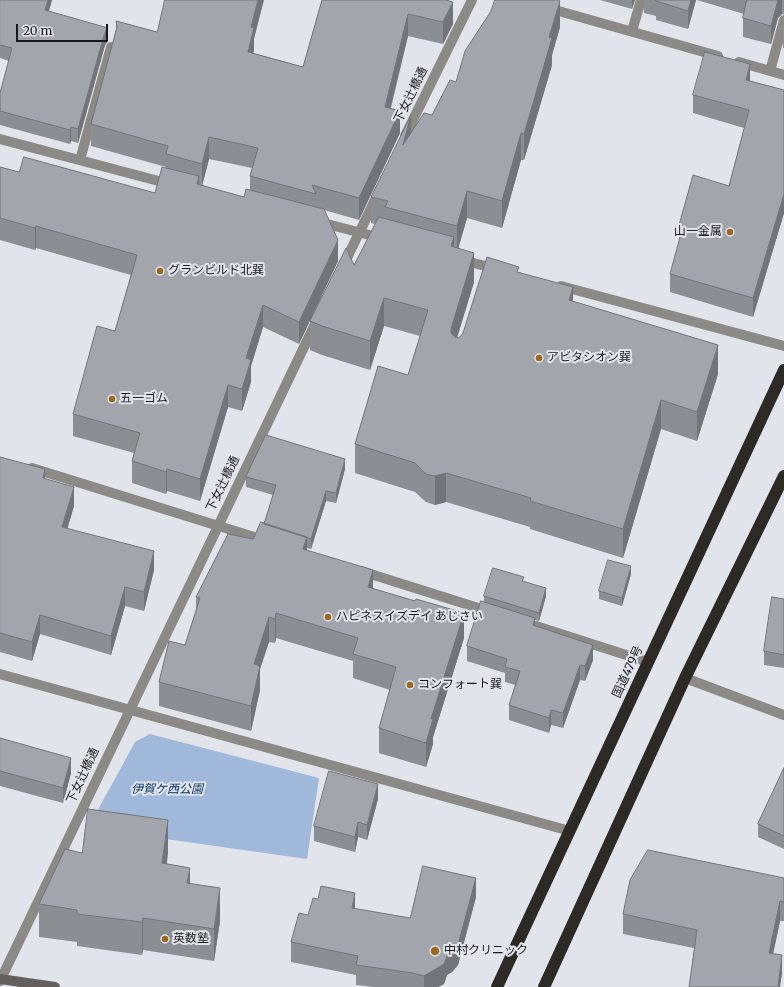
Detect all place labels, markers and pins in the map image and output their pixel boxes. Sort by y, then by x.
place label: 山一金属 [674,225,722,239]
marker: 山一金属 [725,227,735,237]
place label: グランビルド北巽 [168,264,264,278]
marker: グランビルド北巽 [155,266,165,276]
place label: アビタシオン巽 [547,351,631,365]
marker: アビタシオン巽 [534,353,544,363]
place label: 五一ゴム [120,392,168,406]
marker: 五一ゴム [107,394,117,404]
place label: ハピネスイズデイ あじさい [336,610,483,624]
marker: ハピネスイズデイ あじさい [323,612,333,622]
place label: コンフォート巽 [418,678,502,692]
marker: コンフォート巽 [405,680,415,690]
place label: 英数塾 [173,932,209,946]
marker: 英数塾 [160,934,170,944]
place label: 中村クリニック [444,944,528,958]
marker: 中村クリニック [429,945,441,957]

